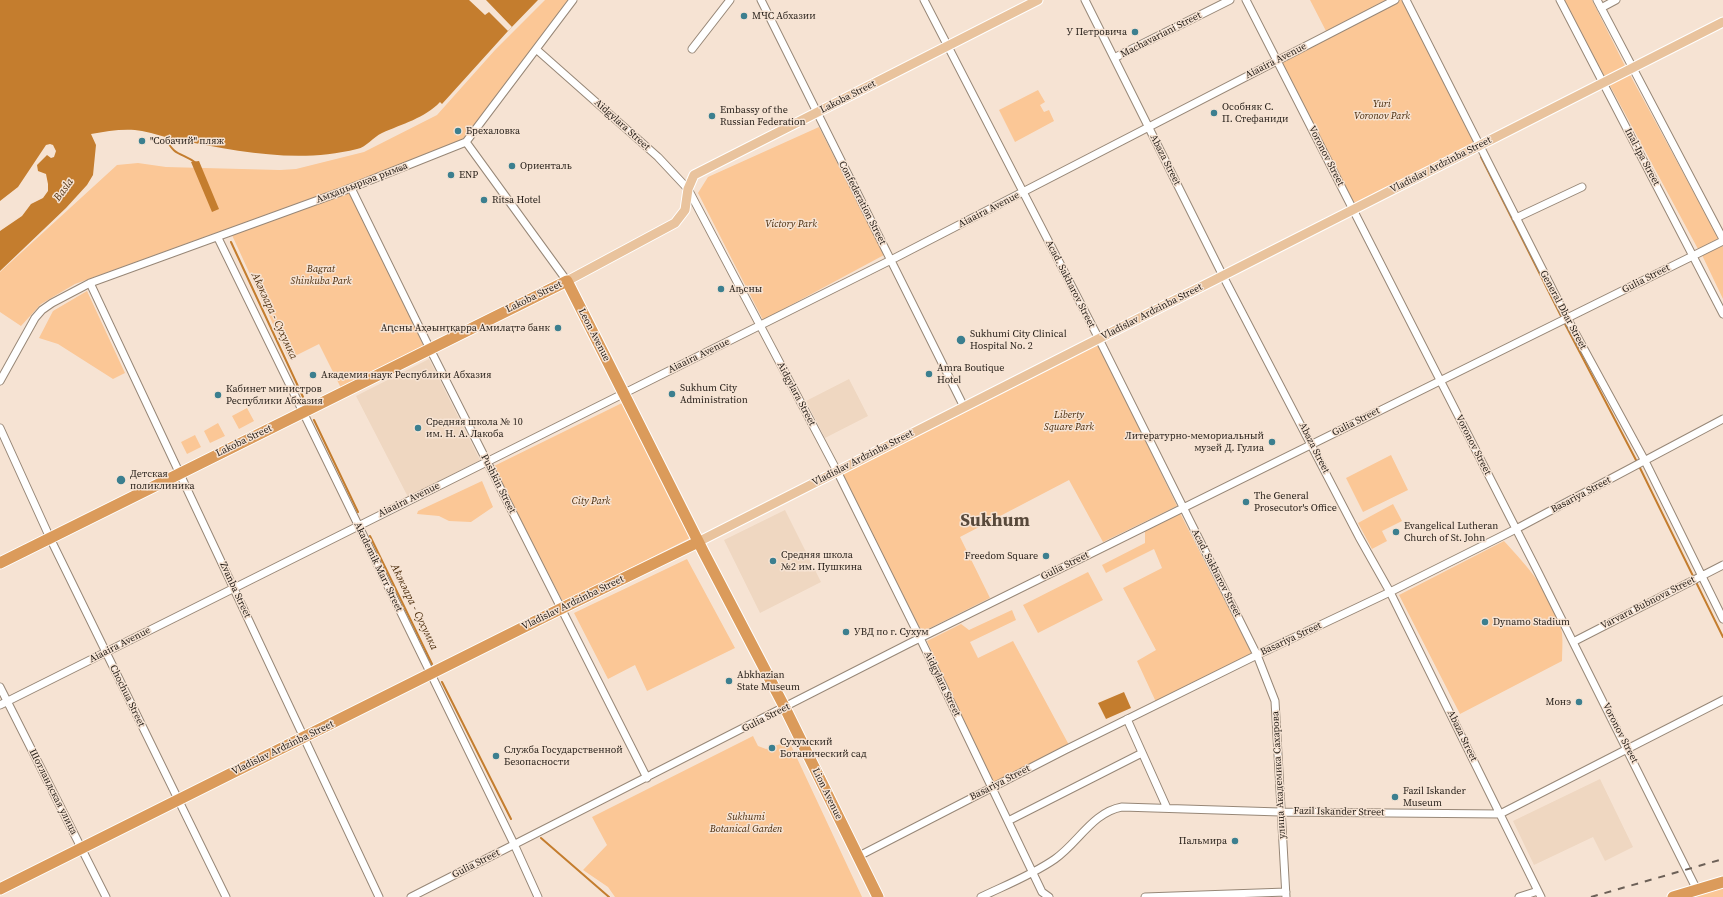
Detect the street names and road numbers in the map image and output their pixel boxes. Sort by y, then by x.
street label: Machavariani Street [1119,9,1203,61]
street label: Aiaaira Avenue [1243,40,1309,82]
street label: Lakoba Street [818,78,878,116]
street label: Aidgylara Street [592,97,652,153]
street label: Voronov Street [1306,124,1346,188]
street label: Inal-Ipa Street [1622,126,1662,188]
street label: Abaza Street [1147,133,1183,187]
street label: Vladislav Ardzinba Street [1388,134,1494,196]
street label: Confederation Street [836,159,888,247]
street label: Амҳаџьырқәа рымҩа [315,160,409,206]
street label: Aiaaira Avenue [956,189,1022,231]
street label: Acad. Sakharov Street [1043,238,1097,330]
street label: Gulia Street [1620,262,1672,296]
street label: General Dbar Street [1537,268,1589,352]
street label: Lakoba Street [504,278,564,316]
street label: Vladislav Ardzinba Street [1099,281,1205,343]
street label: Leon Avenue [576,307,612,363]
street label: Aiaaira Avenue [666,336,732,376]
street label: Aidgylara Street [774,360,818,428]
street label: Gulia Street [1330,405,1382,439]
street label: Voronov Street [1453,413,1493,477]
street label: Abaza Street [1296,421,1332,475]
street label: Lakoba Street [214,422,274,460]
street label: Vladislav Ardzinba Street [810,427,916,489]
street label: Pushkin Street [478,452,518,516]
street label: Basariya Street [1549,474,1613,516]
street label: Aiaaira Avenue [376,480,442,520]
street label: Akademik Marr Street [351,520,405,614]
street label: Acad. Sakharov Street [1189,527,1243,619]
street label: Gulia Street [1039,549,1091,583]
street label: Zvanba Street [217,560,253,620]
street label: Vladislav Ardzinba Street [520,573,626,633]
street label: Varvara Bubnova Street [1599,574,1697,632]
street label: Basariya Street [1259,620,1323,658]
street label: Aiaaira Avenue [87,624,153,666]
street label: Aidgylara Street [921,650,963,718]
street label: Chochua Street [107,663,147,729]
street label: Gulia Street [740,701,792,735]
street label: Voronov Street [1600,701,1640,765]
street label: Abaza Street [1444,709,1480,763]
street label: улица Академика Сахарова [1270,711,1288,839]
street label: Vladislav Ardzinba Street [230,718,336,778]
street label: Шотландская улица [26,747,80,837]
street label: Basariya Street [968,763,1032,803]
street label: Lion Avenue [809,766,845,822]
street label: Fazil Iskander Street [1293,805,1385,819]
street label: Gulia Street [450,847,502,881]

